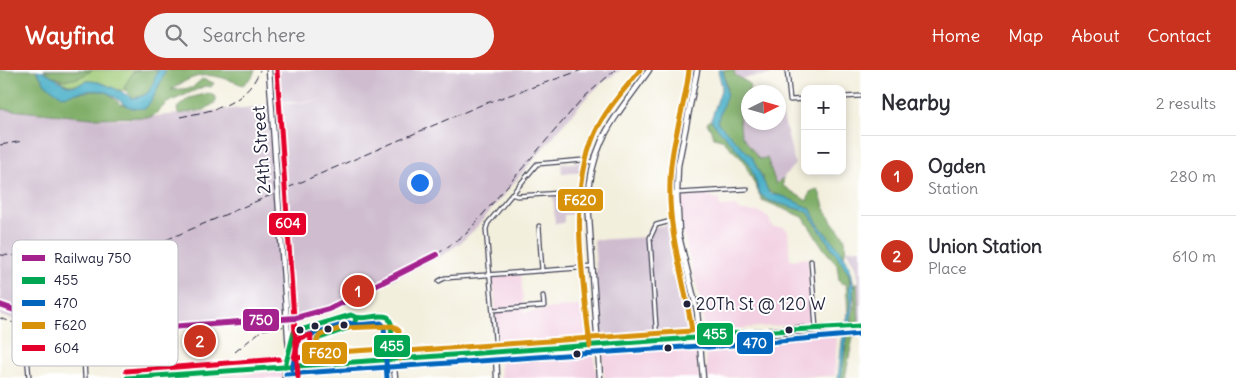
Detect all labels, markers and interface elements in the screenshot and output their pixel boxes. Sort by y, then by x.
search box [144,13,494,58]
text: Wayfind [25,20,114,50]
icon: search [162,21,190,49]
text: Search here [202,23,306,47]
text: Home [932,24,980,47]
text: Map [1008,24,1043,47]
text: About [1071,24,1119,47]
text: Contact [1147,24,1211,47]
north arrow [741,85,786,130]
map controls [801,85,846,175]
button: + [801,85,846,130]
text: Nearby [881,89,951,116]
text: 2 results [1156,93,1216,113]
street label: 24th Street [246,105,276,195]
button: − [801,130,846,175]
text: Ogden [928,154,986,178]
text: 1 [894,166,900,186]
text: 280 m [1170,166,1216,186]
your location [407,170,433,196]
text: Station [928,178,978,198]
line badge: F620 [557,188,604,212]
text: F620 [564,191,596,209]
line badge: 604 [268,212,307,236]
text: 604 [275,214,301,232]
text: Union Station [928,234,1042,258]
legend [12,240,178,366]
text: 2 [893,246,901,266]
text: 610 m [1172,246,1216,266]
text: Railway 750 [54,249,131,267]
text: Place [928,258,967,278]
text: 455 [54,271,78,289]
pin: 1 [342,272,374,310]
place label: 20Th St @ 120 W [696,293,826,315]
text: 470 [54,294,78,312]
marker: 20Th St @ 120 W [682,299,692,309]
line badge: 750 [242,308,280,332]
text: 750 [249,311,273,329]
text: F620 [54,316,87,334]
unlabelled marker [339,320,349,330]
unlabelled marker [310,321,320,331]
pin: 2 [184,322,216,360]
line badge: 455 [696,322,734,346]
unlabelled marker [323,324,333,334]
unlabelled marker [295,325,305,335]
text: 455 [703,325,727,343]
unlabelled marker [784,325,794,335]
line badge: 470 [736,331,774,355]
line badge: 455 [373,334,411,358]
text: 470 [743,334,767,352]
text: 455 [380,337,404,355]
text: 604 [54,339,79,357]
line badge: F620 [301,341,348,365]
unlabelled marker [663,343,673,353]
text: F620 [309,344,341,362]
unlabelled marker [572,349,582,359]

